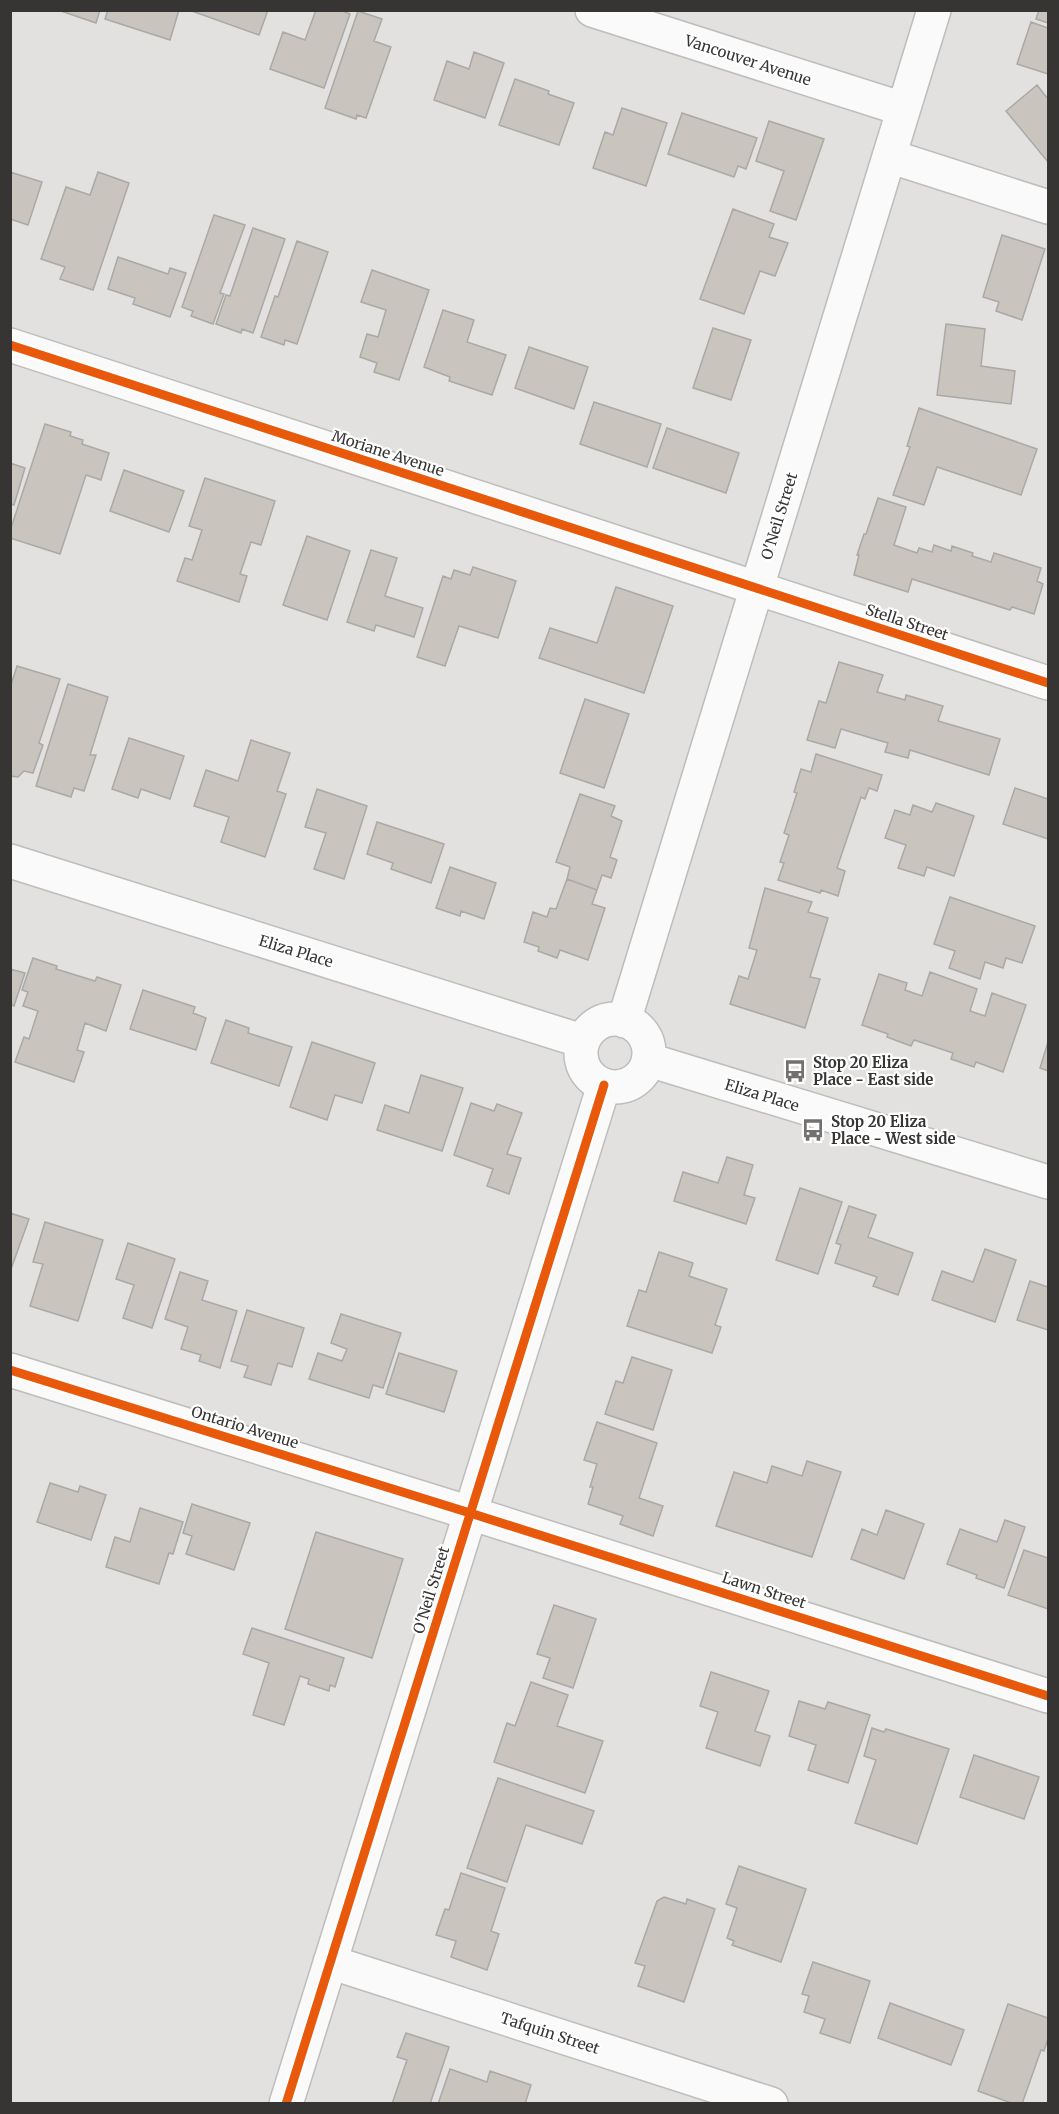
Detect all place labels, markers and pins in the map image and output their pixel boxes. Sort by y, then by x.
place label: Stop 20 Eliza Place - East side [813,1053,933,1089]
bus stop icon: Stop 20 Eliza Place - East side [782,1058,808,1084]
place label: Stop 20 Eliza Place - West side [831,1112,956,1148]
bus stop icon: Stop 20 Eliza Place - West side [800,1117,826,1143]

